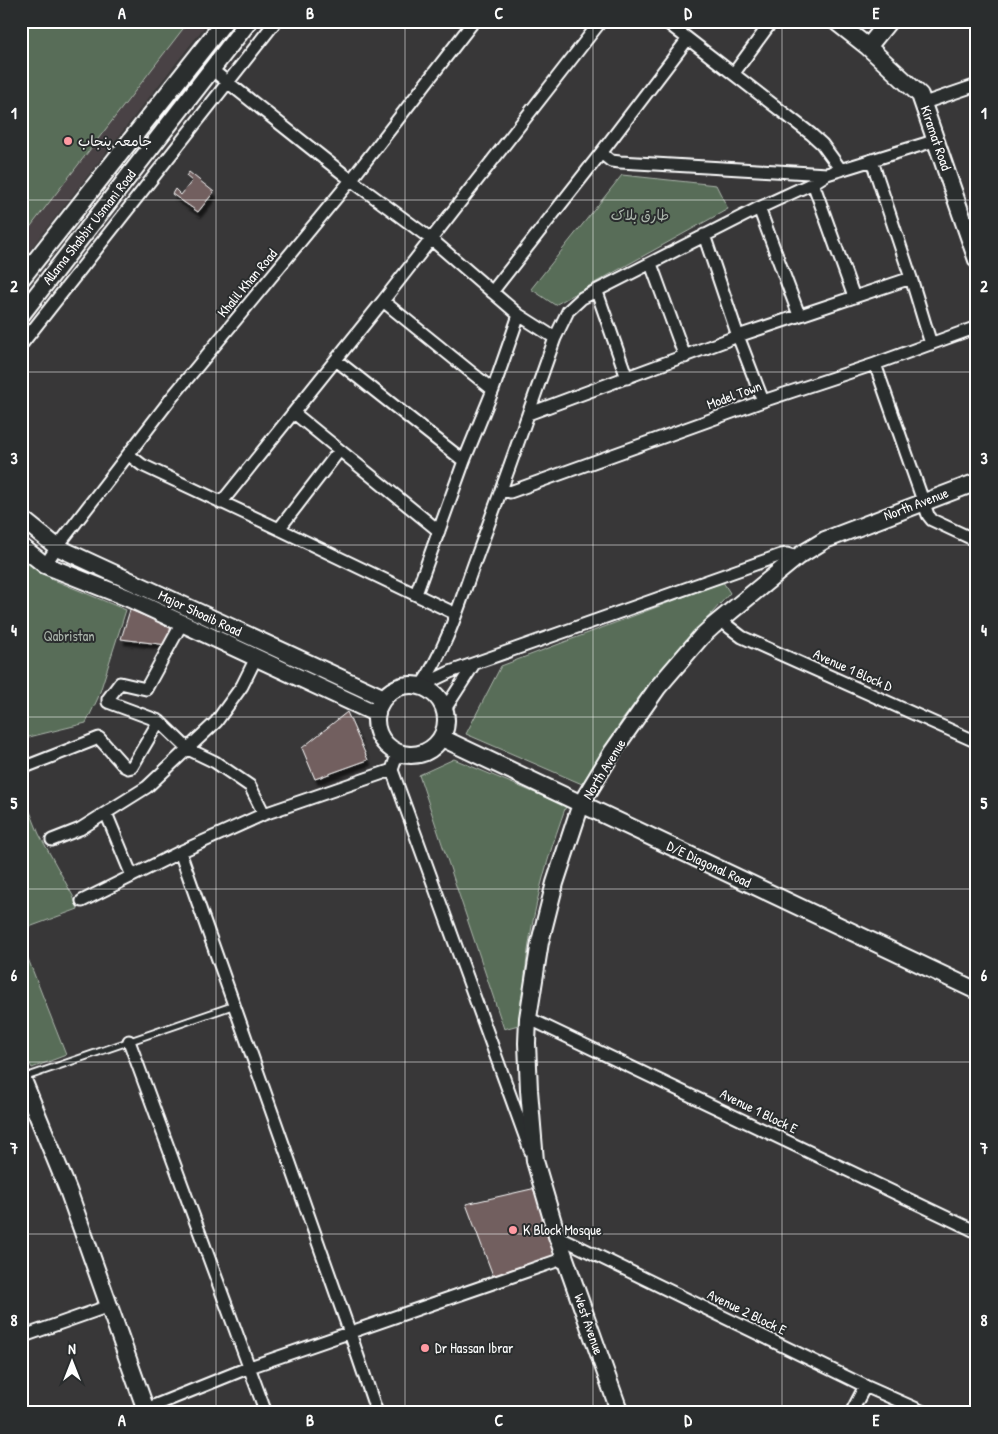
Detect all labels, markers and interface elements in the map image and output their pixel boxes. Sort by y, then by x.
text: A [118,2,126,24]
text: B [306,2,314,24]
text: C [495,2,504,24]
text: D [684,2,692,24]
text: E [872,2,880,24]
text: 1 [11,102,17,124]
text: 1 [981,102,987,124]
street label: Kiramat Road [917,103,957,173]
place label: جامعہ پنجاب [78,131,152,151]
marker: جامعہ پنجاب [62,135,74,147]
street label: Allama Shabbir Usmani Road [38,165,140,288]
park label: طارق بلاک [611,205,669,224]
street label: Khalil Khan Road [212,244,281,321]
text: 2 [10,275,18,297]
text: 2 [980,275,988,297]
street label: Model Town [704,376,764,413]
text: 3 [10,447,18,469]
text: 3 [980,447,988,469]
street label: North Avenue [881,482,951,525]
street label: Major Shoaib Road [155,585,245,641]
text: 4 [11,619,17,641]
text: 4 [981,619,987,641]
park label: Qabristan [44,626,94,645]
street label: Avenue 1 Block D [811,644,896,696]
street label: North Avenue [578,735,630,803]
text: 5 [11,792,18,814]
text: 5 [981,792,988,814]
street label: D/E Diagonal Road [664,836,755,892]
text: 6 [11,964,18,986]
text: 6 [981,964,988,986]
street label: Avenue 1 Block E [717,1084,801,1138]
text: 7 [9,1137,18,1159]
text: 7 [979,1137,988,1159]
place label: K Block Mosque [523,1220,602,1240]
marker: K Block Mosque [507,1224,519,1236]
street label: Avenue 2 Block E [705,1284,790,1339]
street label: West Avenue [570,1291,609,1357]
text: 8 [11,1309,18,1331]
text: 8 [981,1309,988,1331]
north arrow [48,1336,98,1386]
place label: Dr Hassan Ibrar [435,1338,514,1357]
text: N [68,1339,76,1358]
marker: Dr Hassan Ibrar [419,1342,431,1354]
text: A [118,1409,126,1431]
text: B [306,1409,314,1431]
text: C [495,1409,504,1431]
text: D [684,1409,692,1431]
text: E [872,1409,880,1431]

